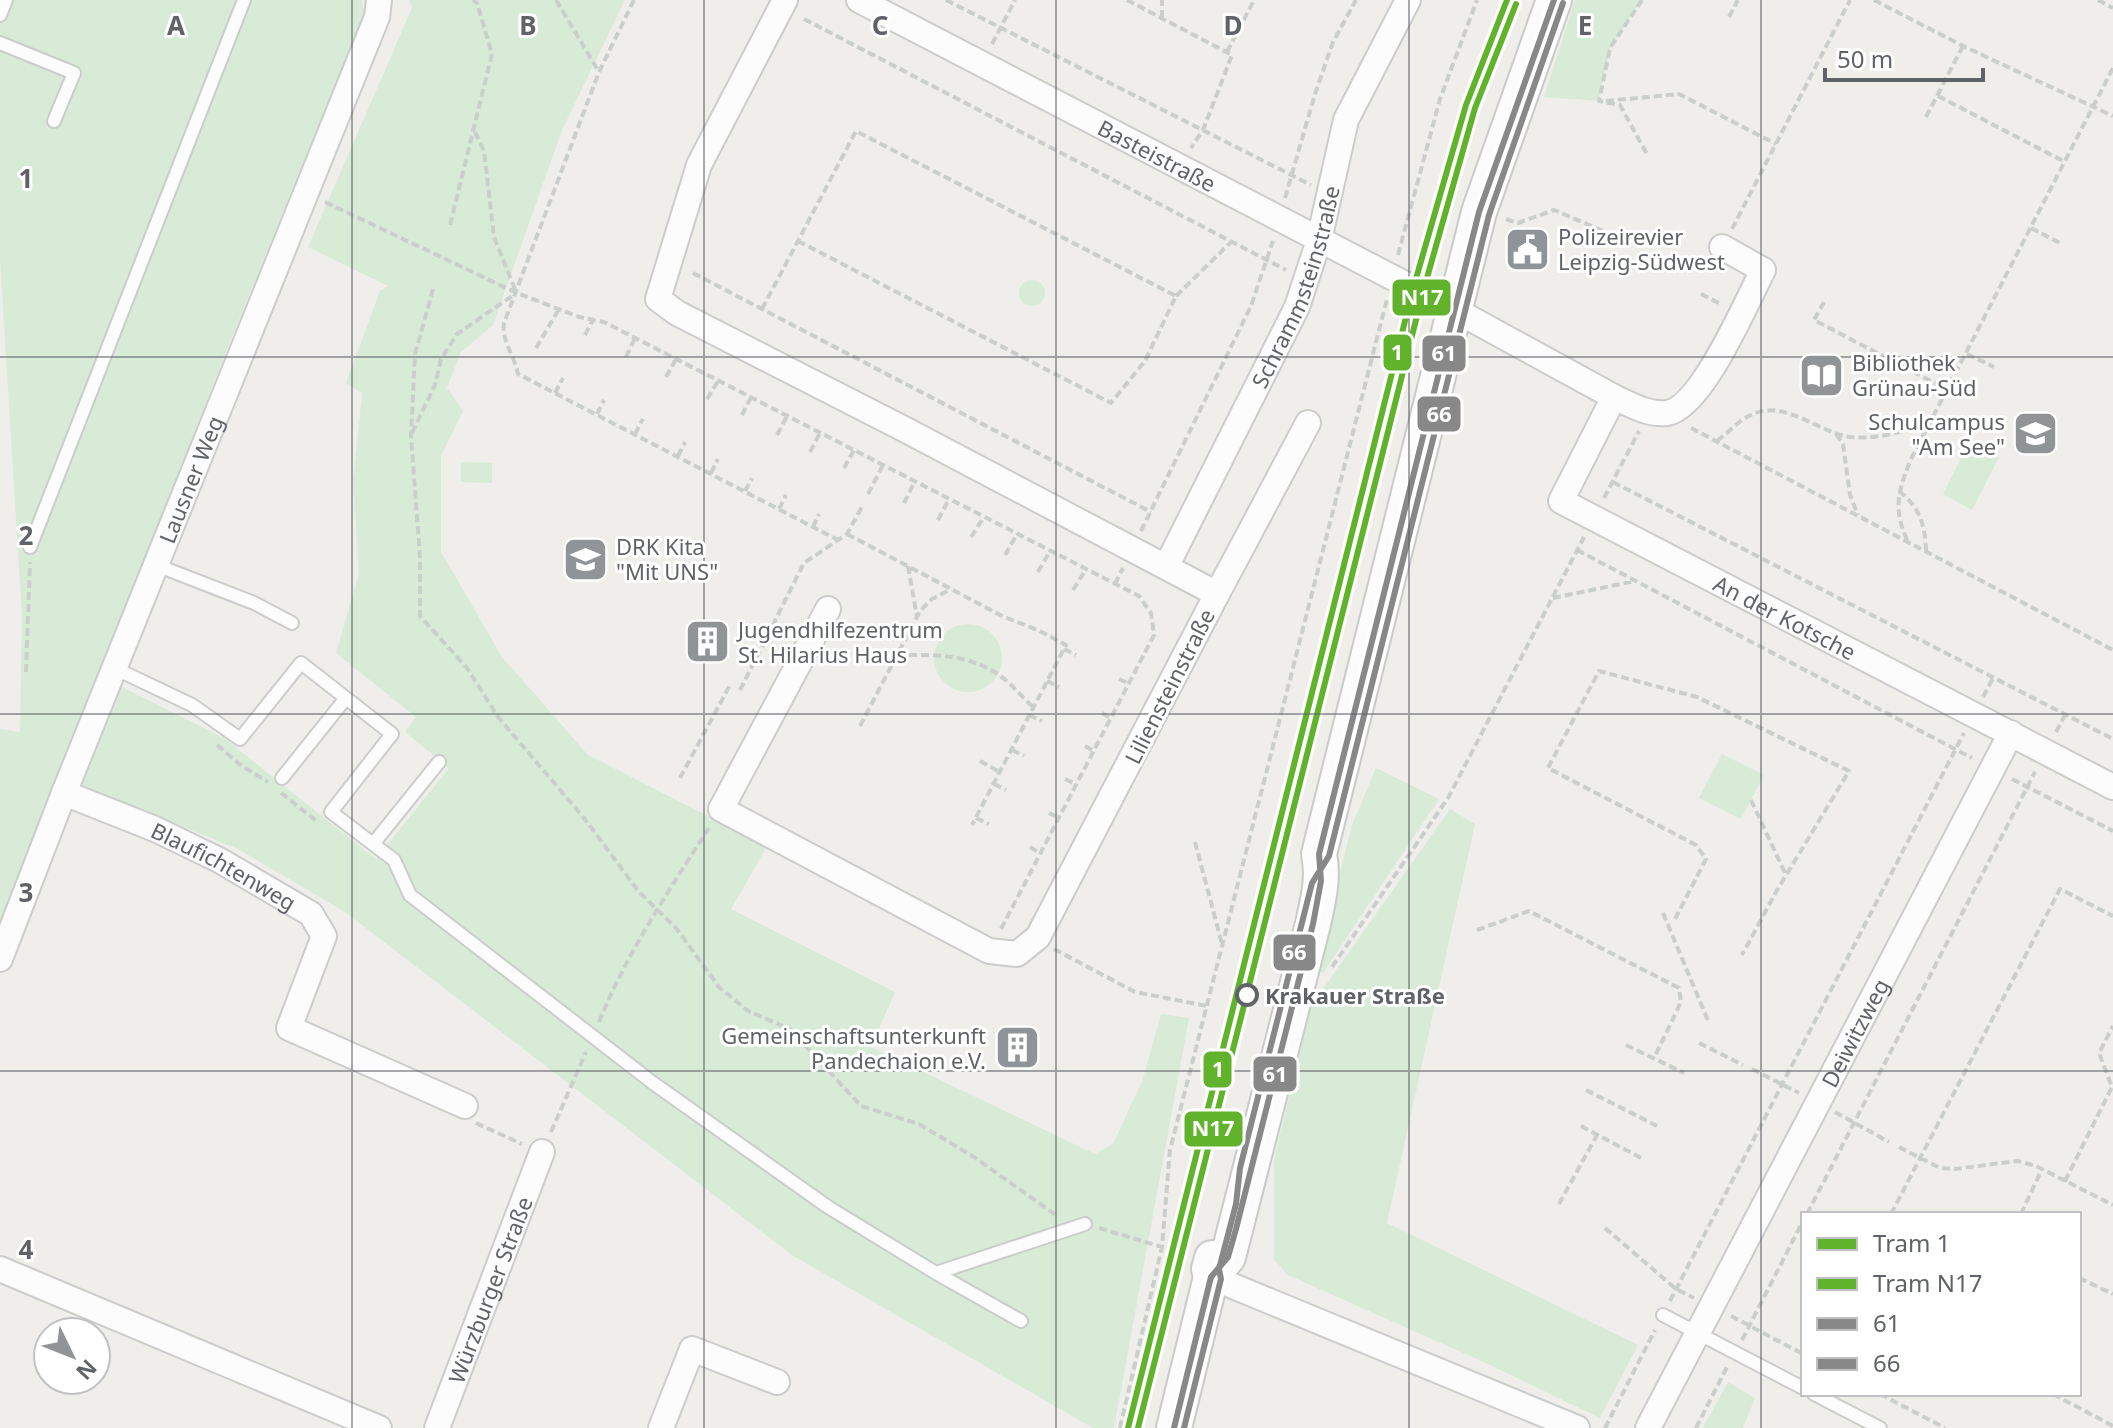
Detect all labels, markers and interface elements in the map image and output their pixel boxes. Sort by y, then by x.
text: A [167,7,185,43]
text: B [519,7,537,43]
text: C [872,7,888,43]
text: D [1223,7,1243,43]
text: E [1578,7,1592,43]
scale bar [1825,32,1983,82]
text: 50 m [1837,42,1893,75]
street label: Basteistraße [1093,112,1221,198]
text: 1 [19,160,33,196]
street label: Schrammsteinstraße [1244,183,1346,393]
place label: Polizeirevier Leipzig-Südwest [1558,221,1725,276]
public building icon: Polizeirevier Leipzig-Südwest [1503,225,1551,273]
line badge: N17 [1391,278,1452,317]
text: N17 [1400,281,1444,311]
line badge: 1 [1382,333,1413,372]
line badge: 61 [1421,334,1467,373]
text: 1 [1391,336,1403,366]
text: 61 [1431,337,1457,367]
place label: Bibliothek Grünau-Süd [1852,347,1977,402]
library icon: Bibliothek Grünau-Süd [1797,351,1845,399]
line badge: 66 [1416,395,1462,433]
text: 66 [1426,398,1452,428]
place label: Schulcampus "Am See" [1868,406,2005,461]
school or university icon: Schulcampus "Am See" [2012,410,2060,458]
street label: Lausner Weg [151,411,230,548]
text: 2 [19,517,34,553]
place label: DRK Kita "Mit UNS" [616,531,718,586]
school or university icon: DRK Kita "Mit UNS" [561,535,609,583]
street label: An der Kotsche [1709,568,1861,666]
street label: Liliensteinstraße [1117,603,1221,769]
place label: Jugendhilfezentrum St. Hilarius Haus [736,614,943,669]
building icon: Jugendhilfezentrum St. Hilarius Haus [683,618,731,666]
street label: Blaufichtenweg [147,815,302,917]
text: 3 [19,874,33,910]
line badge: 66 [1272,933,1317,972]
text: 66 [1281,936,1307,966]
street label: Deiwitzweg [1814,973,1895,1092]
place label: Krakauer Straße [1265,980,1445,1010]
marker: Krakauer Straße [1236,984,1258,1006]
place label: Gemeinschaftsunterkunft Pandechaion e.V. [721,1020,986,1075]
building icon: Gemeinschaftsunterkunft Pandechaion e.V. [993,1024,1041,1072]
line badge: 1 [1202,1050,1233,1089]
text: 1 [1212,1053,1224,1083]
line badge: 61 [1252,1055,1298,1093]
text: 61 [1262,1058,1288,1088]
line badge: N17 [1183,1110,1244,1148]
text: N17 [1191,1112,1235,1142]
street label: Würzburger Straße [441,1192,539,1387]
legend [1801,1212,2081,1396]
text: Tram 1 [1873,1226,1950,1259]
text: 4 [19,1231,34,1267]
text: Tram N17 [1873,1266,1982,1299]
text: 61 [1873,1306,1900,1339]
north arrow [32,1316,112,1396]
text: 66 [1873,1346,1900,1379]
text: N [70,1354,104,1387]

